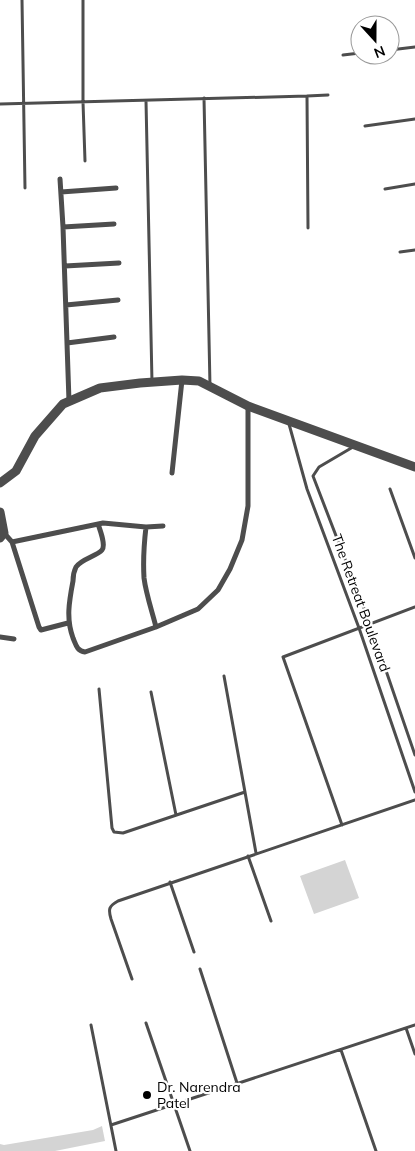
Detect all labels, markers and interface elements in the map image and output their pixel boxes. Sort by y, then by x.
north arrow [350,15,400,65]
text: N [371,42,388,62]
street label: The Retreat Boulevard [328,532,394,674]
place label: Dr. Narendra Patel [157,1078,241,1112]
marker: Dr. Narendra Patel [141,1089,153,1101]

